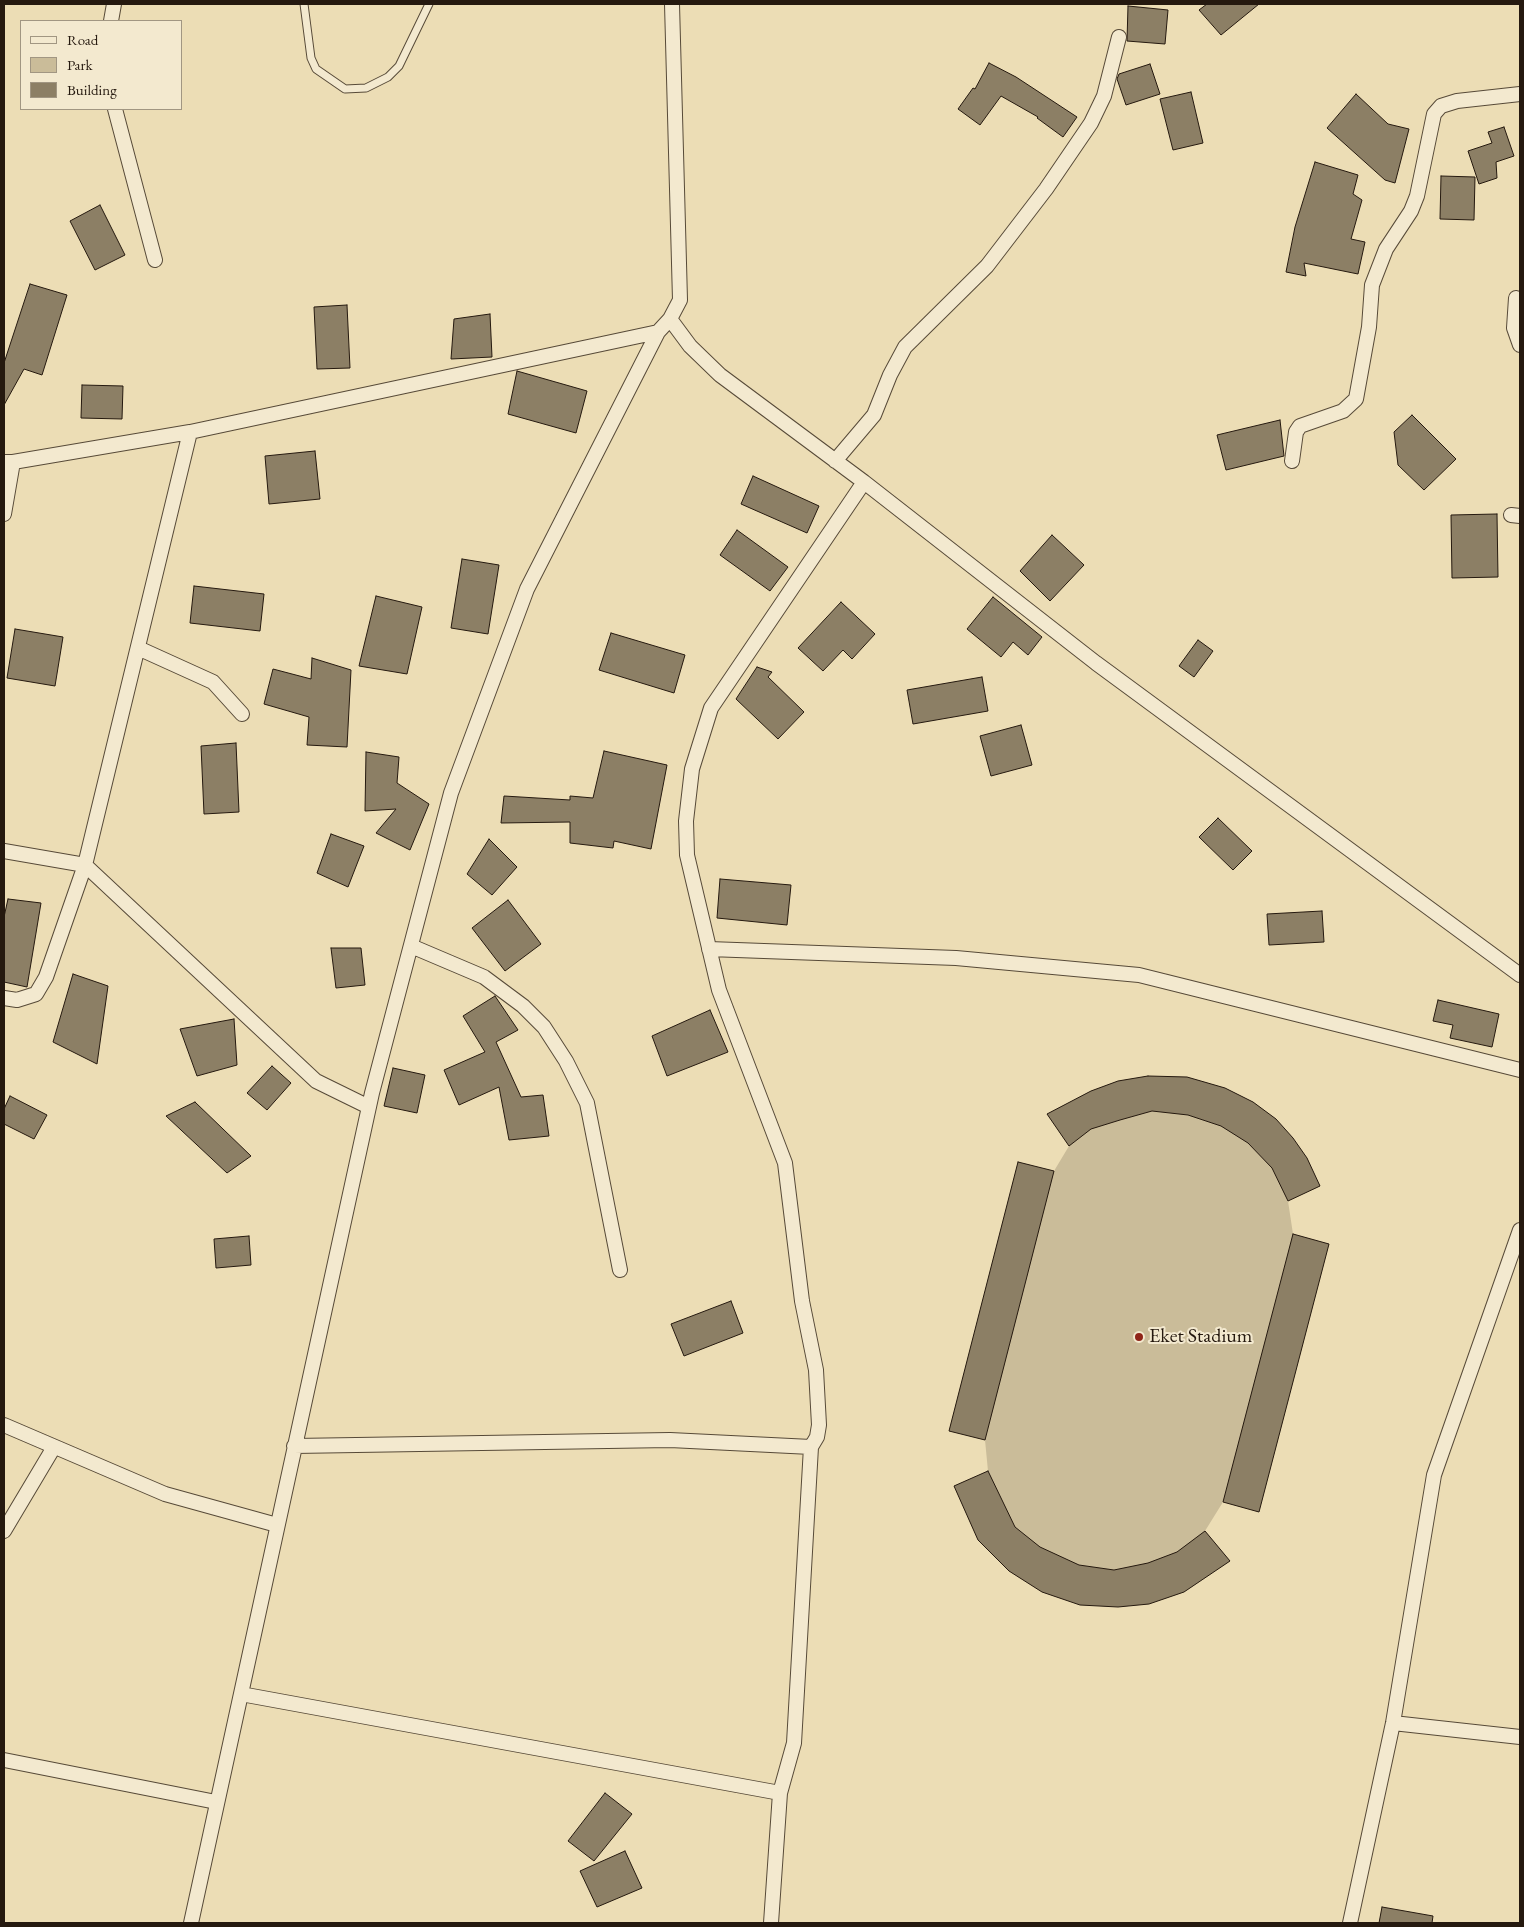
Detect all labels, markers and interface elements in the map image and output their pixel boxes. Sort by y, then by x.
legend [20,20,182,110]
text: Road [67,30,98,49]
text: Park [67,55,93,74]
text: Building [67,80,117,99]
place label: Eket Stadium [1149,1325,1252,1349]
marker: Eket Stadium [1133,1331,1145,1343]

